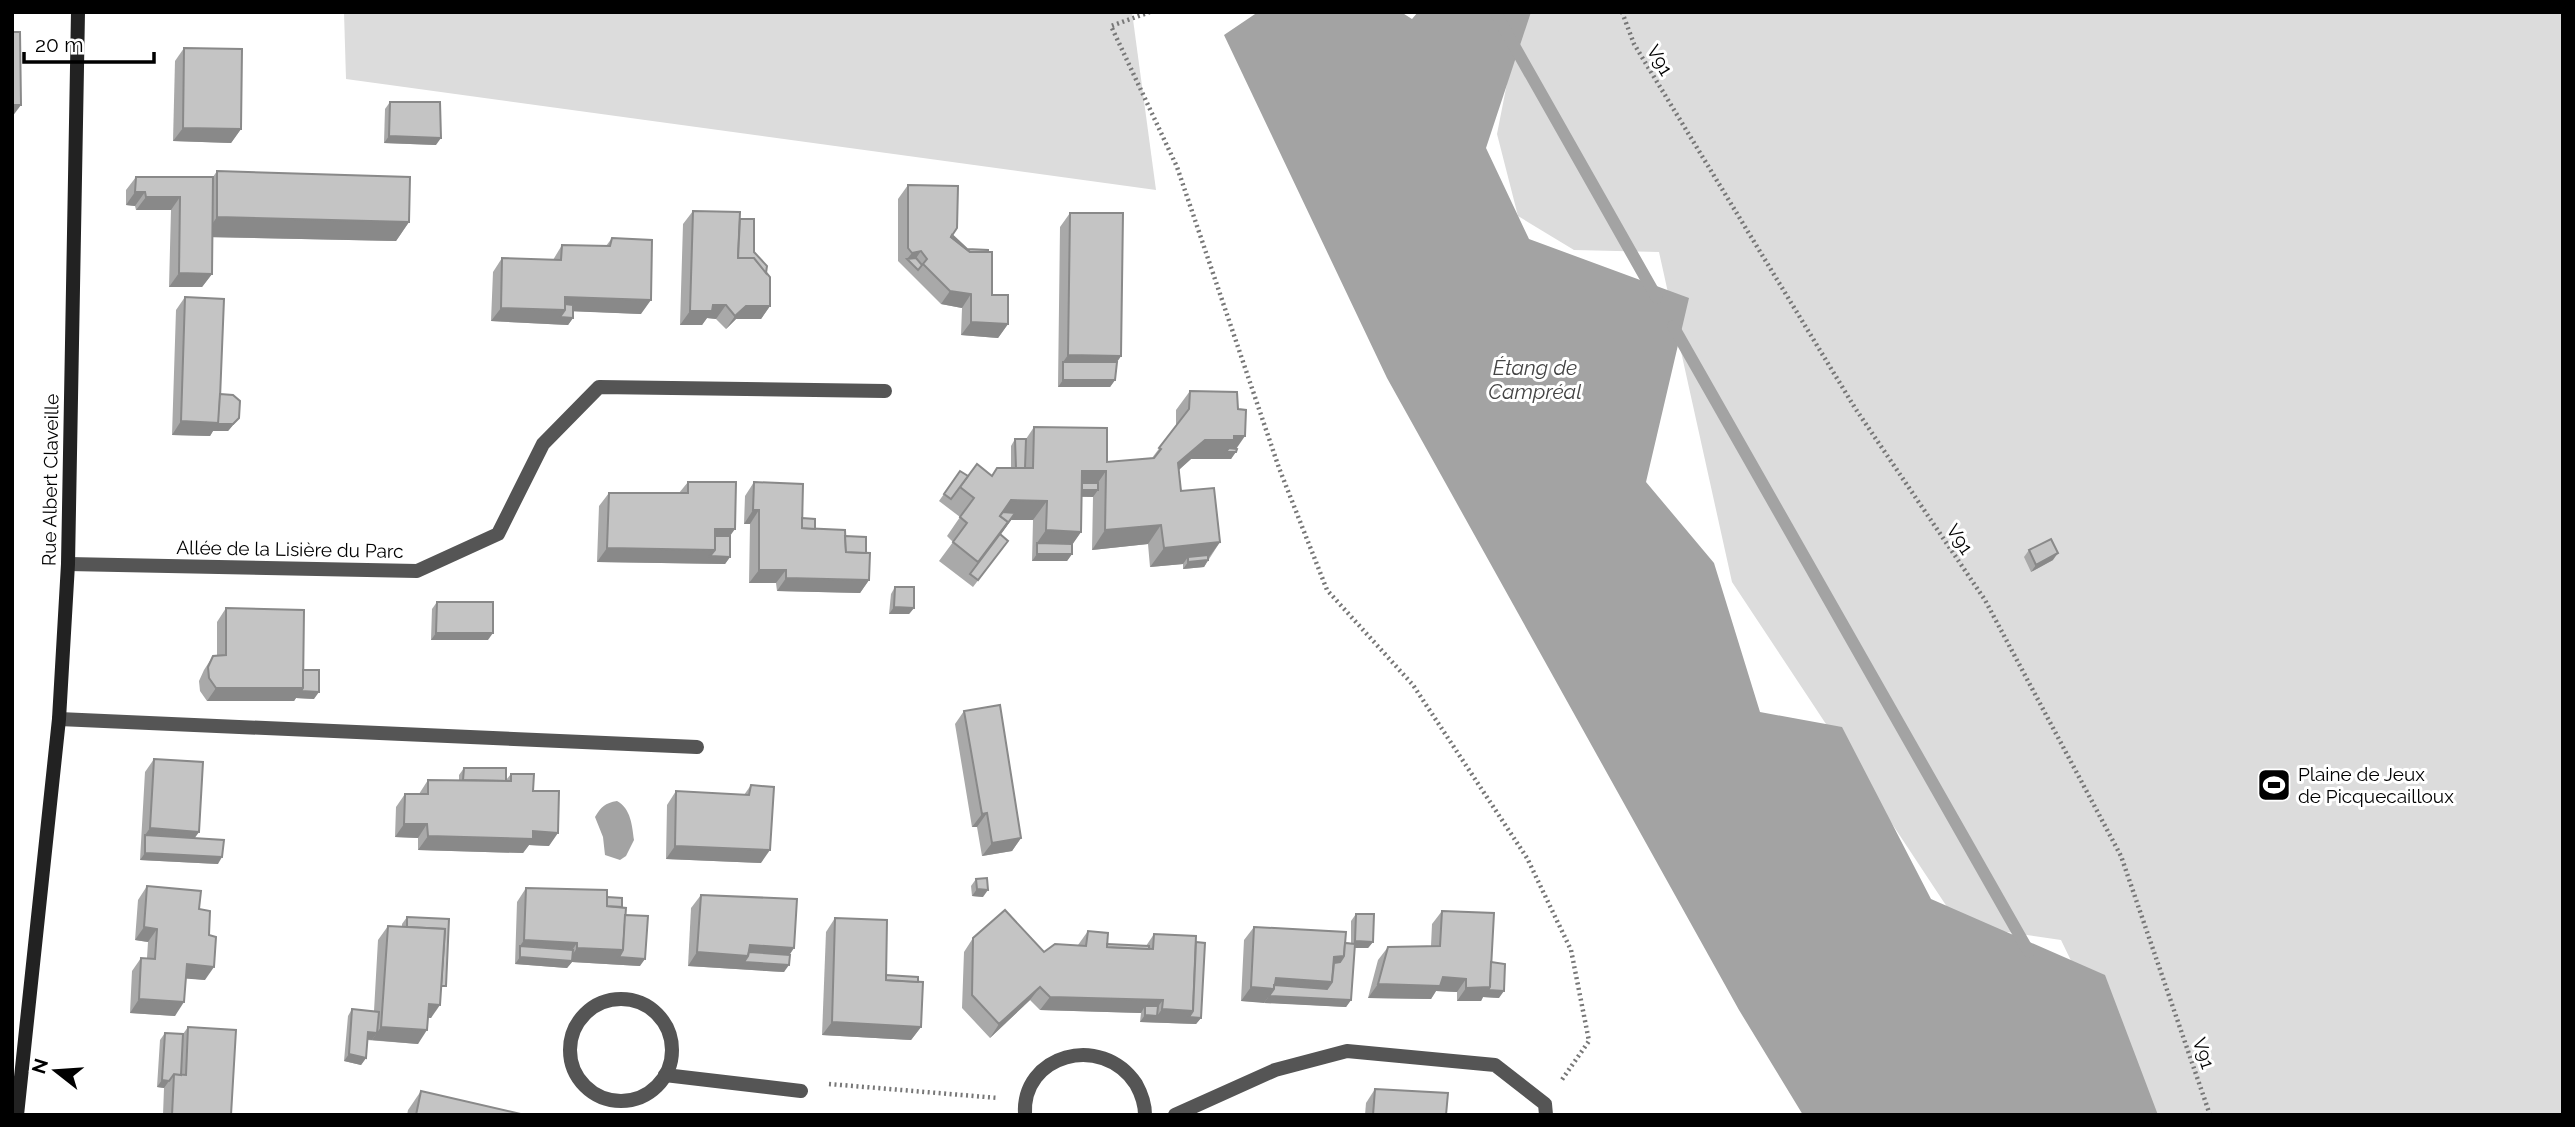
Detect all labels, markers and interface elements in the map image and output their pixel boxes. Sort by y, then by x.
scale bar [24,21,154,65]
text: 20 m [35,32,83,57]
street label: V91 [1642,41,1678,79]
water label: Étang de Campréal [1488,355,1582,404]
street label: Rue Albert Claveille [37,394,63,566]
street label: V91 [1942,520,1978,558]
street label: Allée de la Lisière du Parc [176,536,404,562]
place label: Plaine de Jeux de Picquecailloux [2298,763,2454,807]
sports icon: Plaine de Jeux de Picquecailloux [2255,766,2293,804]
street label: V91 [2188,1035,2220,1071]
north arrow [21,1036,91,1106]
text: N [27,1056,52,1076]

